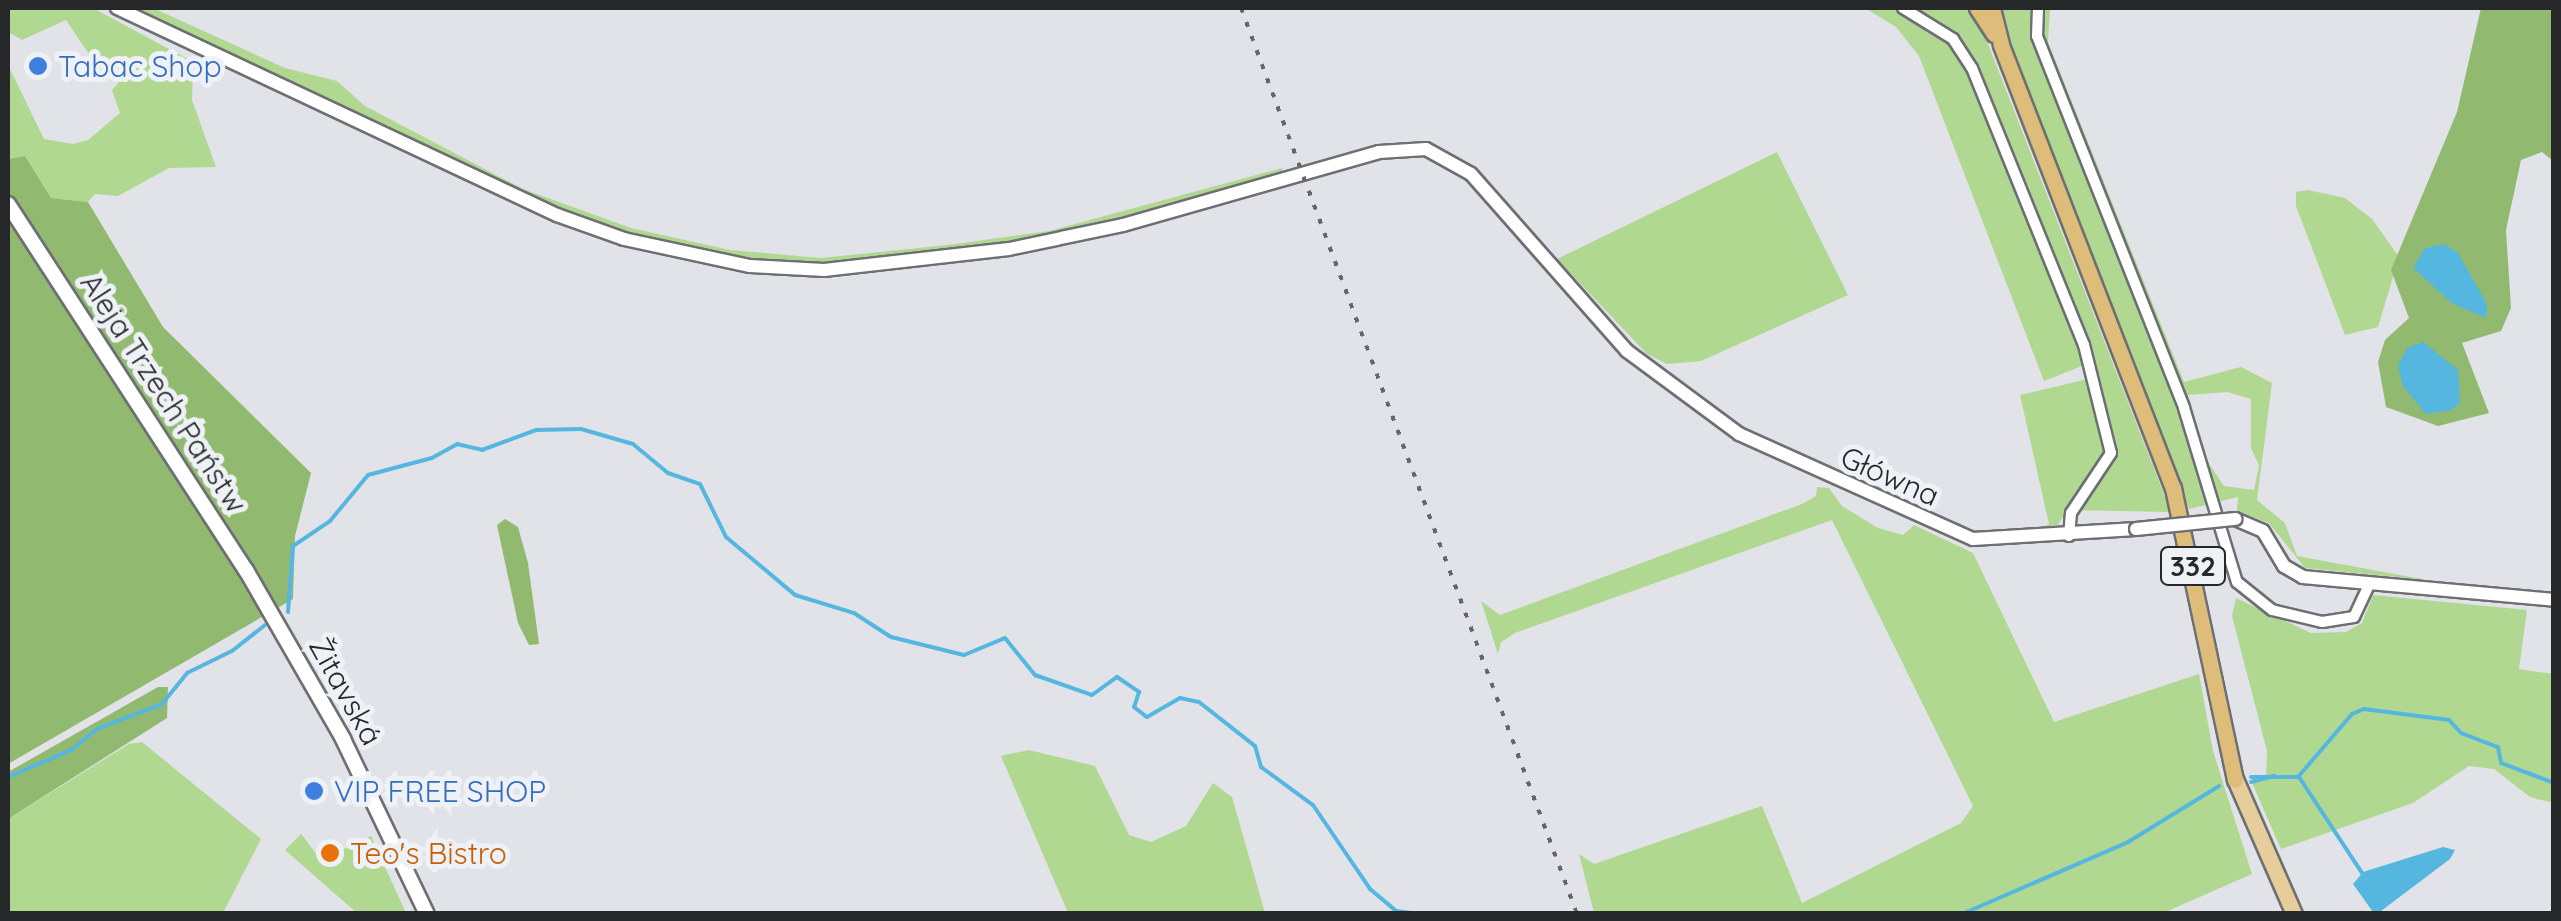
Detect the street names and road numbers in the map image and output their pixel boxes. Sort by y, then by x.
street label: Aleja Trzech Państw [73,266,255,520]
street label: Główna [1835,438,1945,514]
road number: 332 [2158,543,2228,589]
street label: Žitavská [302,631,390,751]

